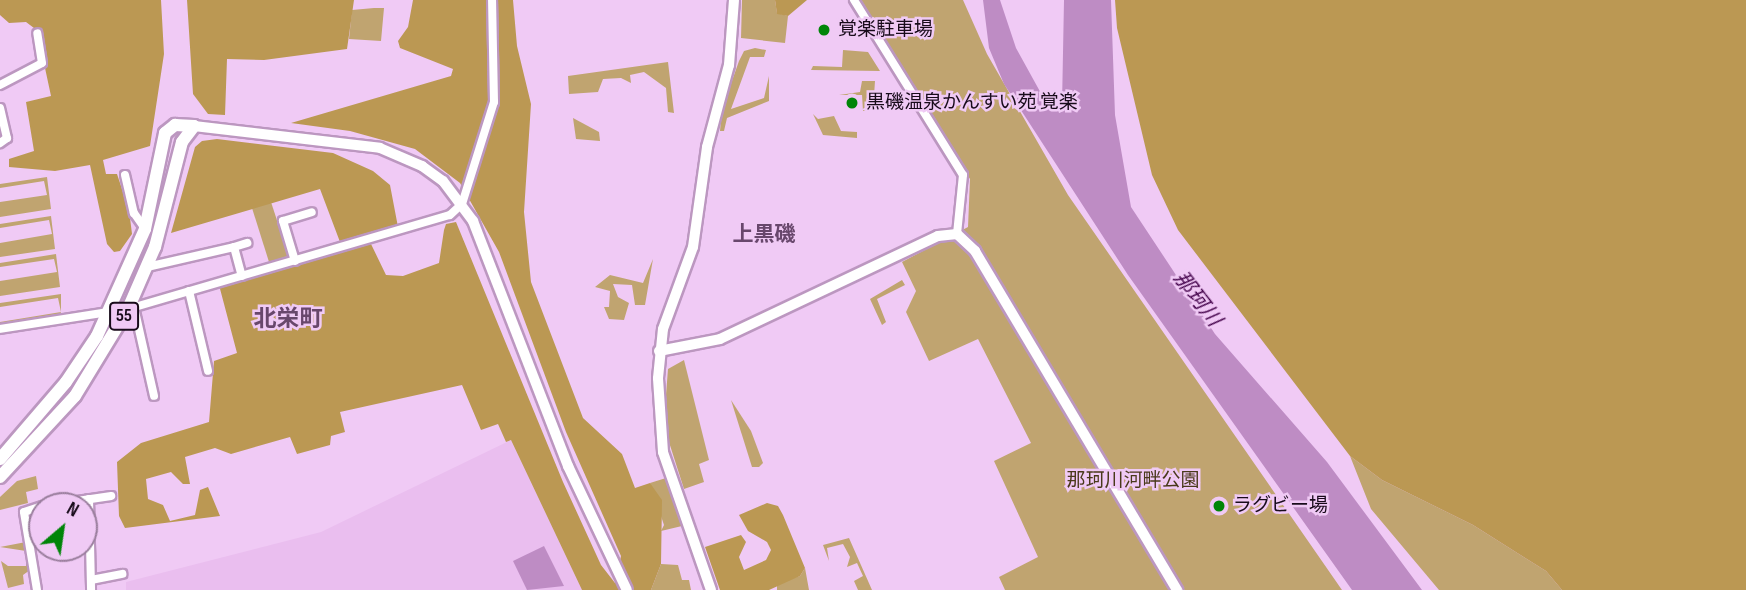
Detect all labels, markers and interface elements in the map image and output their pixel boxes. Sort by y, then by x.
place label: 覚楽駐車場 [838,19,933,41]
marker: 覚楽駐車場 [816,22,832,38]
place label: 黒磯温泉かんすい苑 覚楽 [866,92,1078,114]
marker: 黒磯温泉かんすい苑 覚楽 [844,95,860,111]
district label: 上黒磯 [733,222,795,248]
water label: 那珂川 [1168,266,1226,332]
road number: 55 [108,302,140,330]
district label: 北栄町 [254,305,322,333]
park label: 那珂川河畔公園 [1067,470,1199,492]
north arrow [28,492,98,562]
place label: ラグビー場 [1233,495,1328,517]
text: N [62,497,82,522]
marker: ラグビー場 [1211,498,1227,514]

